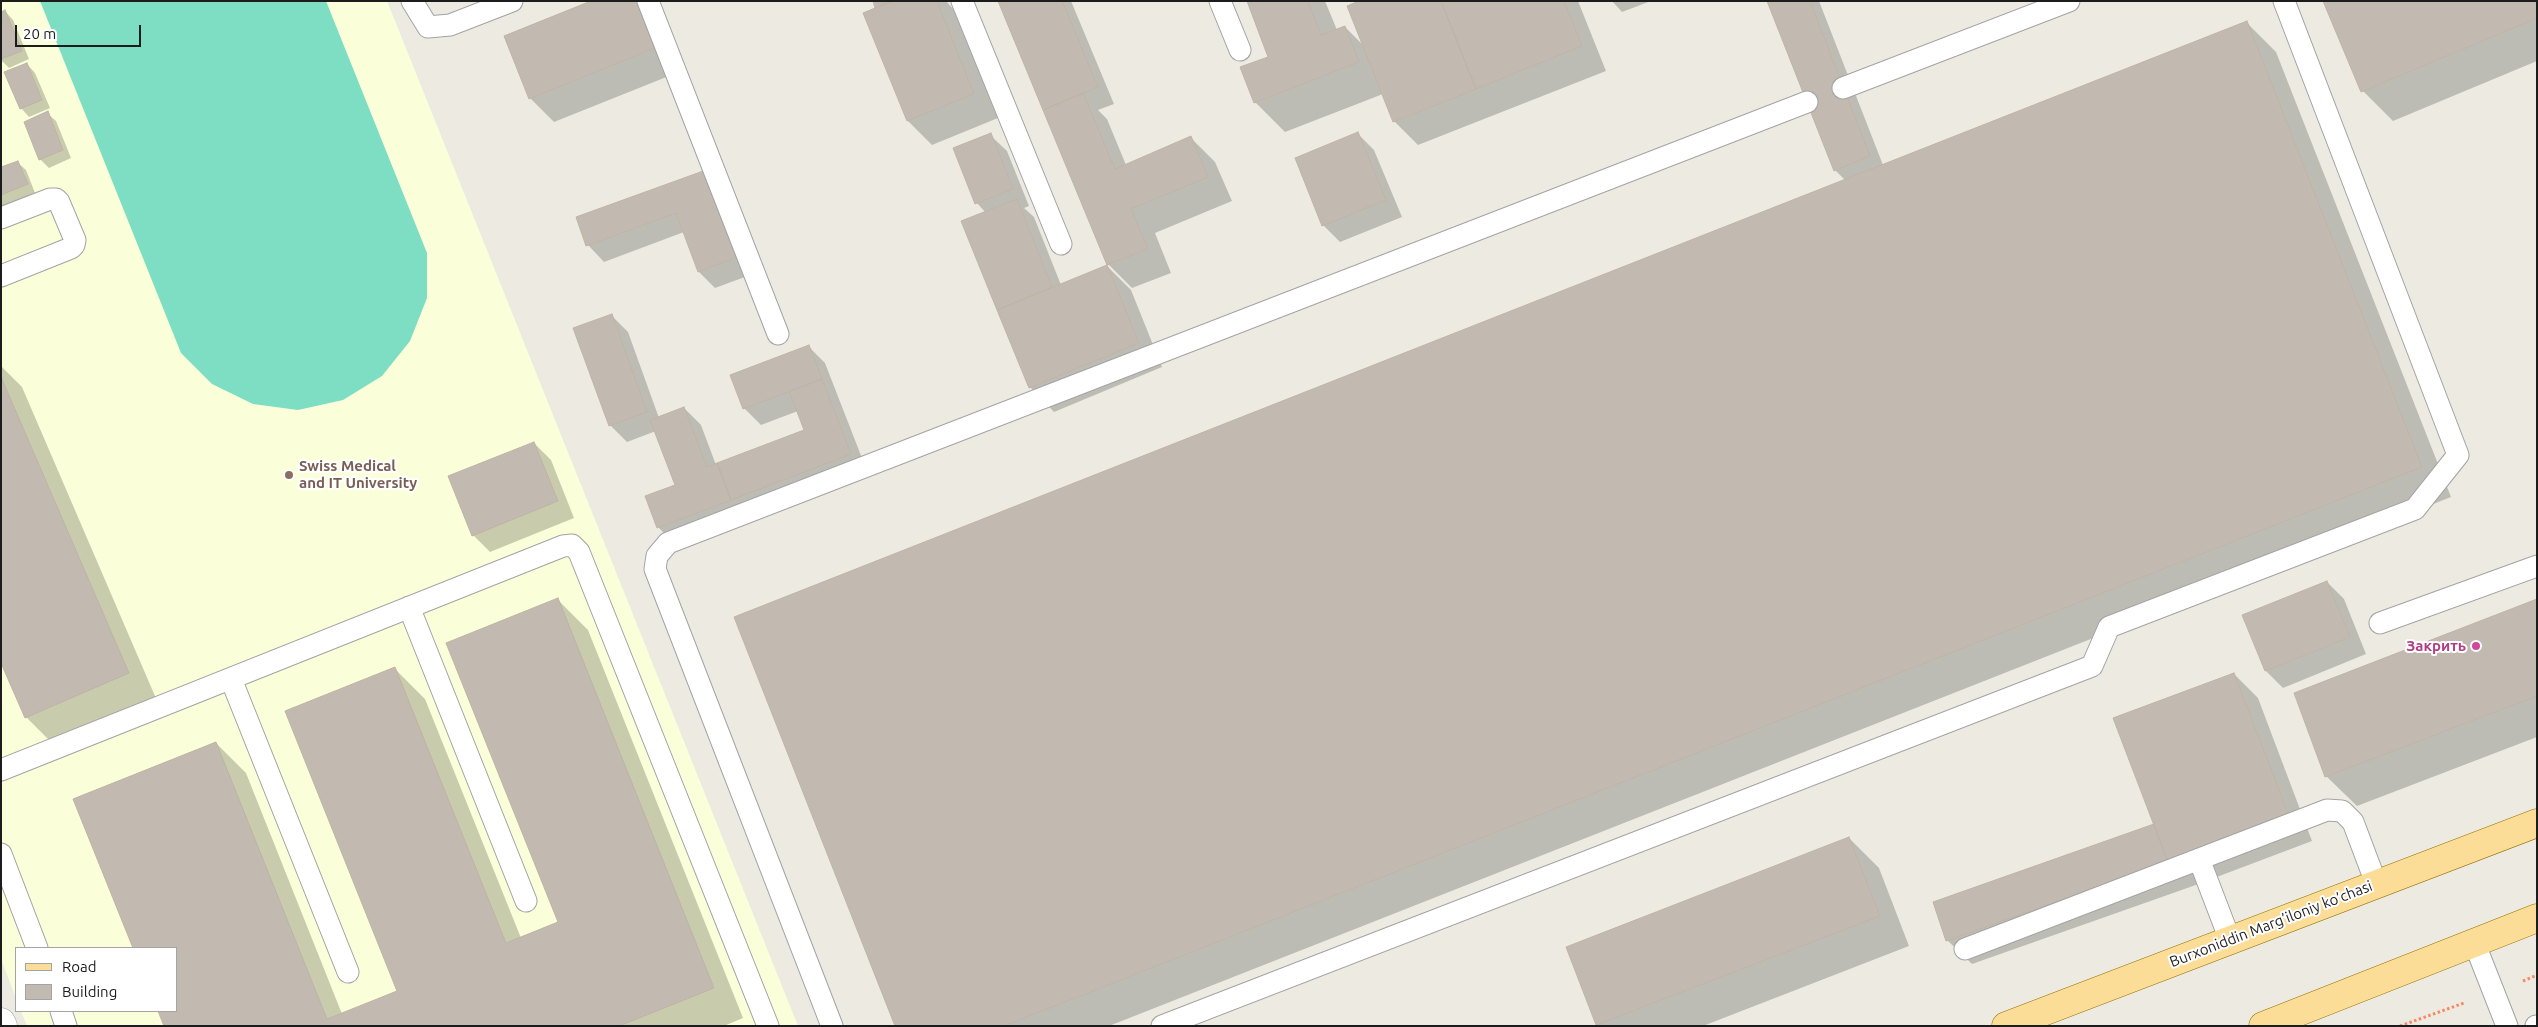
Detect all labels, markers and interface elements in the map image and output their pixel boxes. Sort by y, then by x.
scale bar [18,15,144,47]
text: 20 m [23,25,56,42]
place label: Swiss Medical and IT University [299,457,417,492]
marker: Swiss Medical and IT University [283,469,295,481]
place label: Закрить [2406,637,2466,655]
marker: Закрить [2470,640,2482,652]
street label: Burxoniddin Marg’iloniy ko’chasi [2167,877,2375,971]
legend [15,947,178,1012]
text: Road [62,958,97,975]
text: Building [62,983,117,1000]

